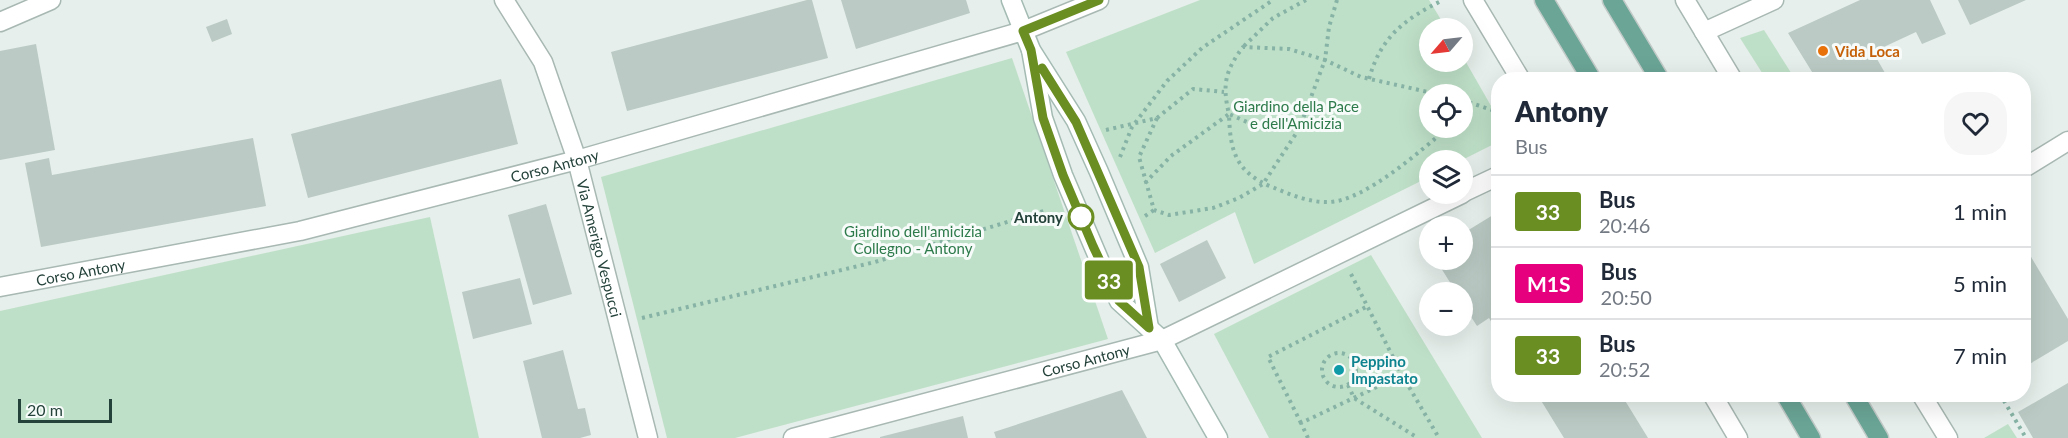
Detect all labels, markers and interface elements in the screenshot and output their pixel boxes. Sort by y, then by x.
north arrow [1419,18,1473,72]
map controls [1419,18,1473,336]
place label: Vida Loca [1834,42,1900,60]
marker: Vida Loca [1816,44,1830,58]
button: locate [1419,84,1473,138]
button: heart [1944,92,2007,155]
text: Antony [1515,94,1608,128]
park label: Giardino della Pace e dell'Amicizia [1233,97,1359,132]
text: Bus [1515,134,1548,158]
street label: Corso Antony [509,145,601,186]
button: layers [1419,150,1473,204]
street label: Via Amerigo Vespucci [573,177,626,319]
text: Bus [1599,186,1635,213]
text: 1 min [1953,198,2007,225]
text: 33 [1536,199,1560,224]
marker: Antony [1068,204,1094,230]
place label: Antony [1013,208,1063,226]
text: 20:46 [1599,213,1650,237]
button: + [1419,216,1473,270]
park label: Giardino dell'amicizia Collegno - Antony [844,222,982,257]
street label: Corso Antony [35,255,127,289]
text: Bus [1601,258,1637,285]
line badge: 33 [1082,260,1136,300]
text: 33 [1097,268,1121,293]
text: 5 min [1953,270,2007,297]
text: M1S [1527,271,1571,296]
button: − [1419,282,1473,336]
text: 20:50 [1601,285,1652,309]
text: Bus [1599,330,1635,357]
street label: Corso Antony [1040,340,1132,381]
text: 7 min [1953,342,2007,369]
text: 33 [1536,343,1560,368]
place label: Peppino Impastato [1351,352,1418,387]
text: 20:52 [1599,357,1650,381]
marker: Peppino Impastato [1332,363,1346,377]
scale bar [18,396,112,424]
text: 20 m [27,400,63,419]

